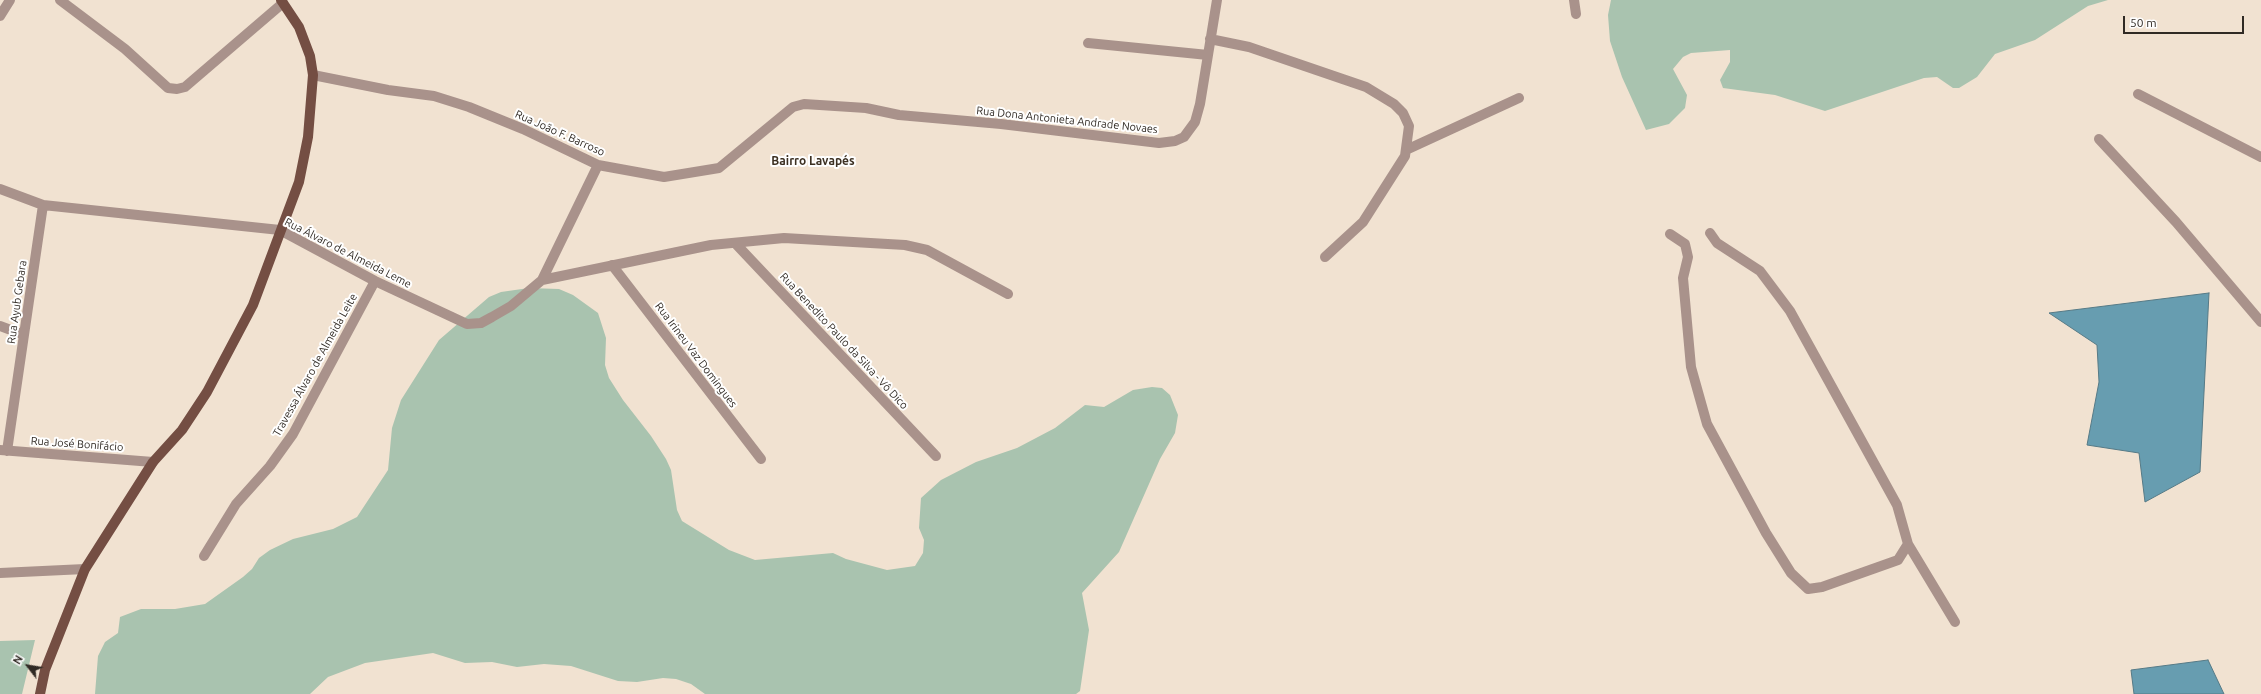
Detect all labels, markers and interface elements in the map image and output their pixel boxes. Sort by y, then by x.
scale bar [2125,8,2246,34]
text: 50 m [2130,16,2157,29]
street label: Rua Dona Antonieta Andrade Novaes [976,104,1158,136]
street label: Rua João F. Barroso [513,107,607,159]
district label: Bairro Lavapés [771,154,855,168]
street label: Rua Álvaro de Almeida Leme [282,215,414,291]
street label: Rua Ayub Gebara [5,259,29,345]
street label: Rua Benedito Paulo da Silva - Vô Dico [777,270,911,412]
street label: Travessa Álvaro de Almeida Leite [270,291,360,439]
street label: Rua Irineu Vaz Domingues [652,300,740,410]
street label: Rua José Bonifácio [30,434,124,454]
north arrow [8,646,48,686]
text: N [10,653,25,666]

